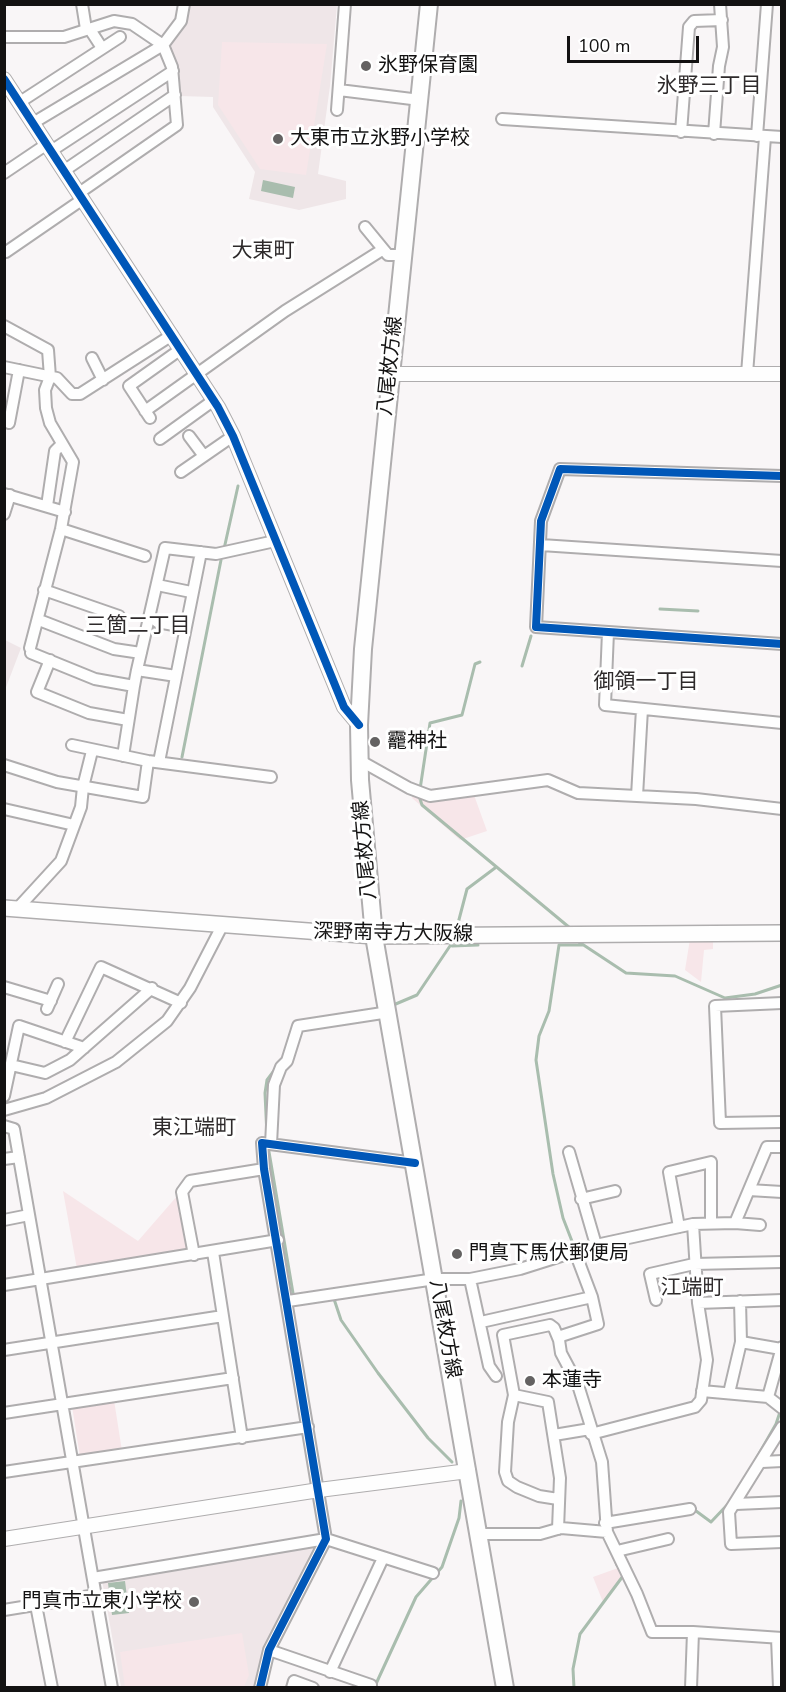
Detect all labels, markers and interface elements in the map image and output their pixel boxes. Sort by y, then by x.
scale bar [570,24,702,62]
text: 100 m [578,34,630,58]
place label: 氷野保育園 [378,54,478,78]
marker: 氷野保育園 [359,59,373,73]
district label: 氷野三丁目 [657,74,761,100]
place label: 大東市立氷野小学校 [290,127,470,151]
marker: 大東市立氷野小学校 [271,132,285,146]
district label: 大東町 [232,239,294,265]
street label: 八尾枚方線 [374,315,408,417]
district label: 三箇二丁目 [86,614,190,640]
district label: 御領一丁目 [594,670,698,696]
place label: 龗神社 [387,730,447,754]
marker: 龗神社 [368,735,382,749]
street label: 八尾枚方線 [350,799,382,901]
street label: 深野南寺方大阪線 [313,921,473,947]
district label: 東江端町 [152,1116,236,1142]
place label: 門真下馬伏郵便局 [469,1242,629,1266]
marker: 門真下馬伏郵便局 [450,1247,464,1261]
district label: 江端町 [661,1276,723,1302]
street label: 八尾枚方線 [423,1278,465,1380]
place label: 本蓮寺 [542,1369,602,1393]
marker: 本蓮寺 [523,1374,537,1388]
place label: 門真市立東小学校 [22,1590,182,1614]
marker: 門真市立東小学校 [187,1595,201,1609]

